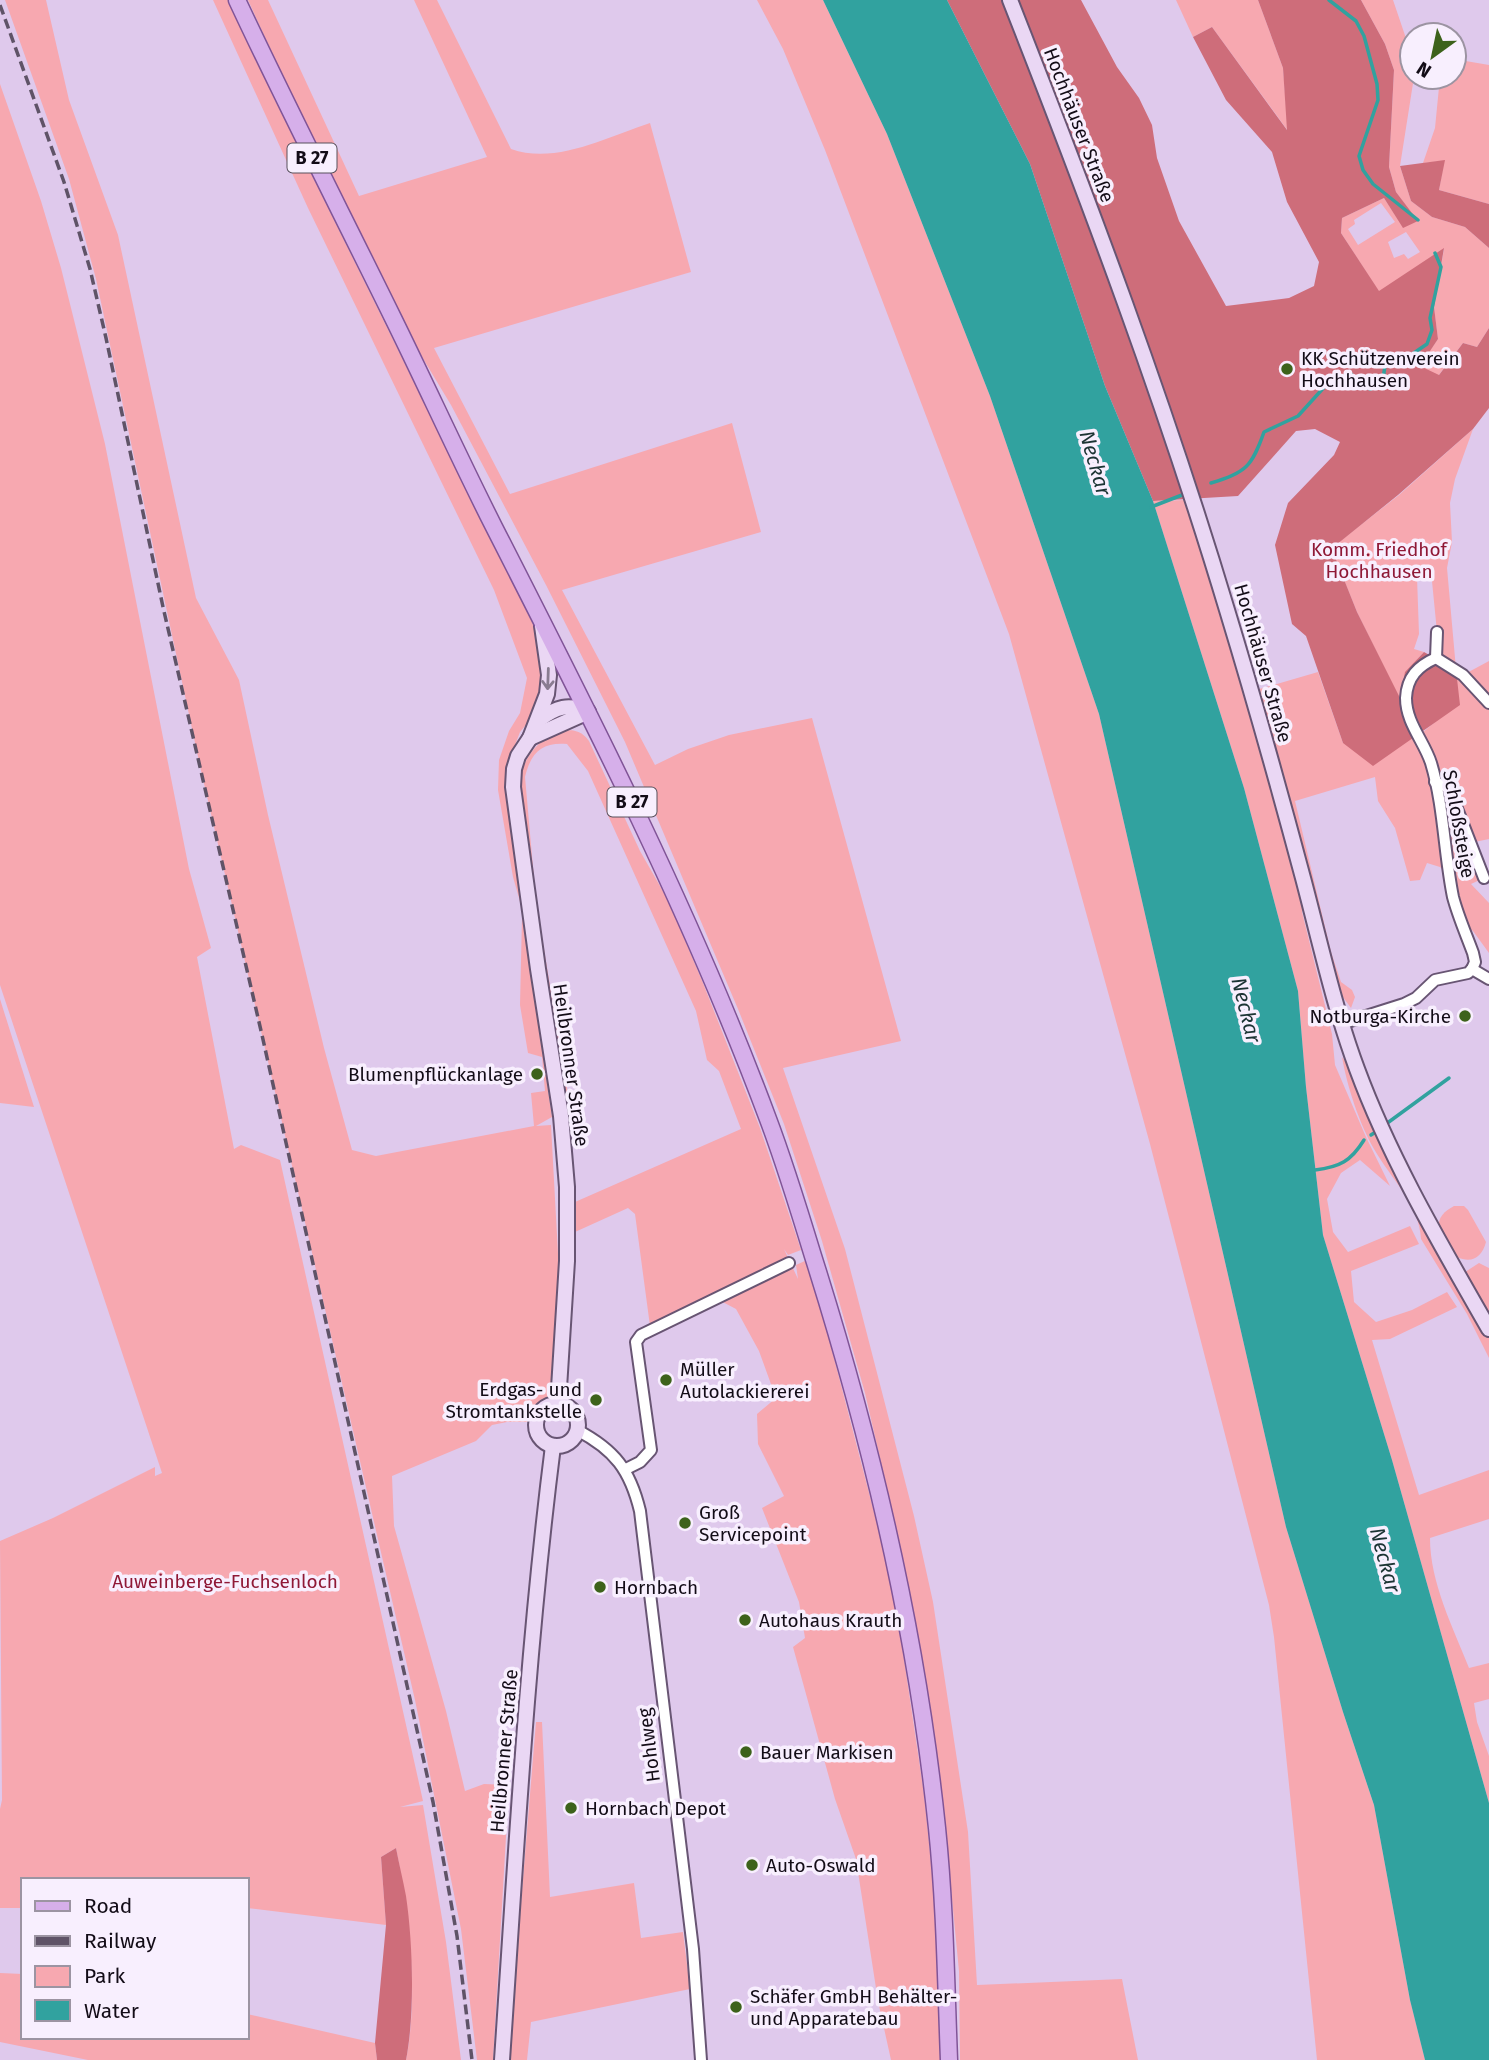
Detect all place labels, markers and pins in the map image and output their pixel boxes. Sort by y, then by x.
place label: KK Schützenverein Hochhausen [1301,347,1460,392]
marker: KK Schützenverein Hochhausen [1279,361,1295,377]
place label: Notburga-Kirche [1309,1005,1451,1028]
marker: Notburga-Kirche [1457,1008,1473,1024]
place label: Blumenpflückanlage [348,1063,523,1086]
marker: Blumenpflückanlage [529,1066,545,1082]
place label: Müller Autolackiererei [680,1358,810,1403]
marker: Müller Autolackiererei [658,1372,674,1388]
place label: Erdgas- und Stromtankstelle [446,1378,582,1423]
marker: Erdgas- und Stromtankstelle [588,1392,604,1408]
place label: Groß Servicepoint [699,1501,807,1546]
marker: Groß Servicepoint [677,1515,693,1531]
place label: Hornbach [614,1576,698,1599]
marker: Hornbach [592,1579,608,1595]
place label: Autohaus Krauth [759,1609,902,1632]
marker: Autohaus Krauth [737,1612,753,1628]
place label: Bauer Markisen [760,1741,894,1764]
marker: Bauer Markisen [738,1744,754,1760]
place label: Hornbach Depot [585,1797,726,1820]
marker: Hornbach Depot [563,1800,579,1816]
place label: Auto-Oswald [766,1854,876,1877]
marker: Auto-Oswald [744,1857,760,1873]
place label: Schäfer GmbH Behälter- und Apparatebau [750,1985,957,2030]
marker: Schäfer GmbH Behälter- und Apparatebau [728,1999,744,2015]

